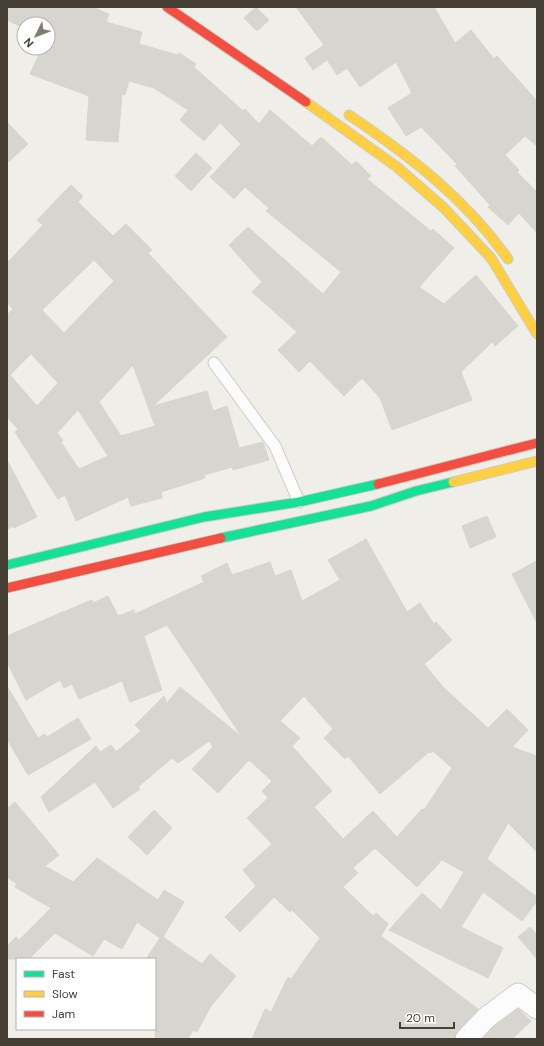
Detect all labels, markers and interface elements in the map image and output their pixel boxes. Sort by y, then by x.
north arrow [16,16,56,56]
text: N [21,35,37,51]
legend [16,958,156,1030]
text: Fast [52,966,75,982]
text: Slow [52,986,78,1002]
scale bar [400,1004,454,1030]
text: Jam [52,1006,75,1022]
text: 20 m [406,1010,435,1026]

